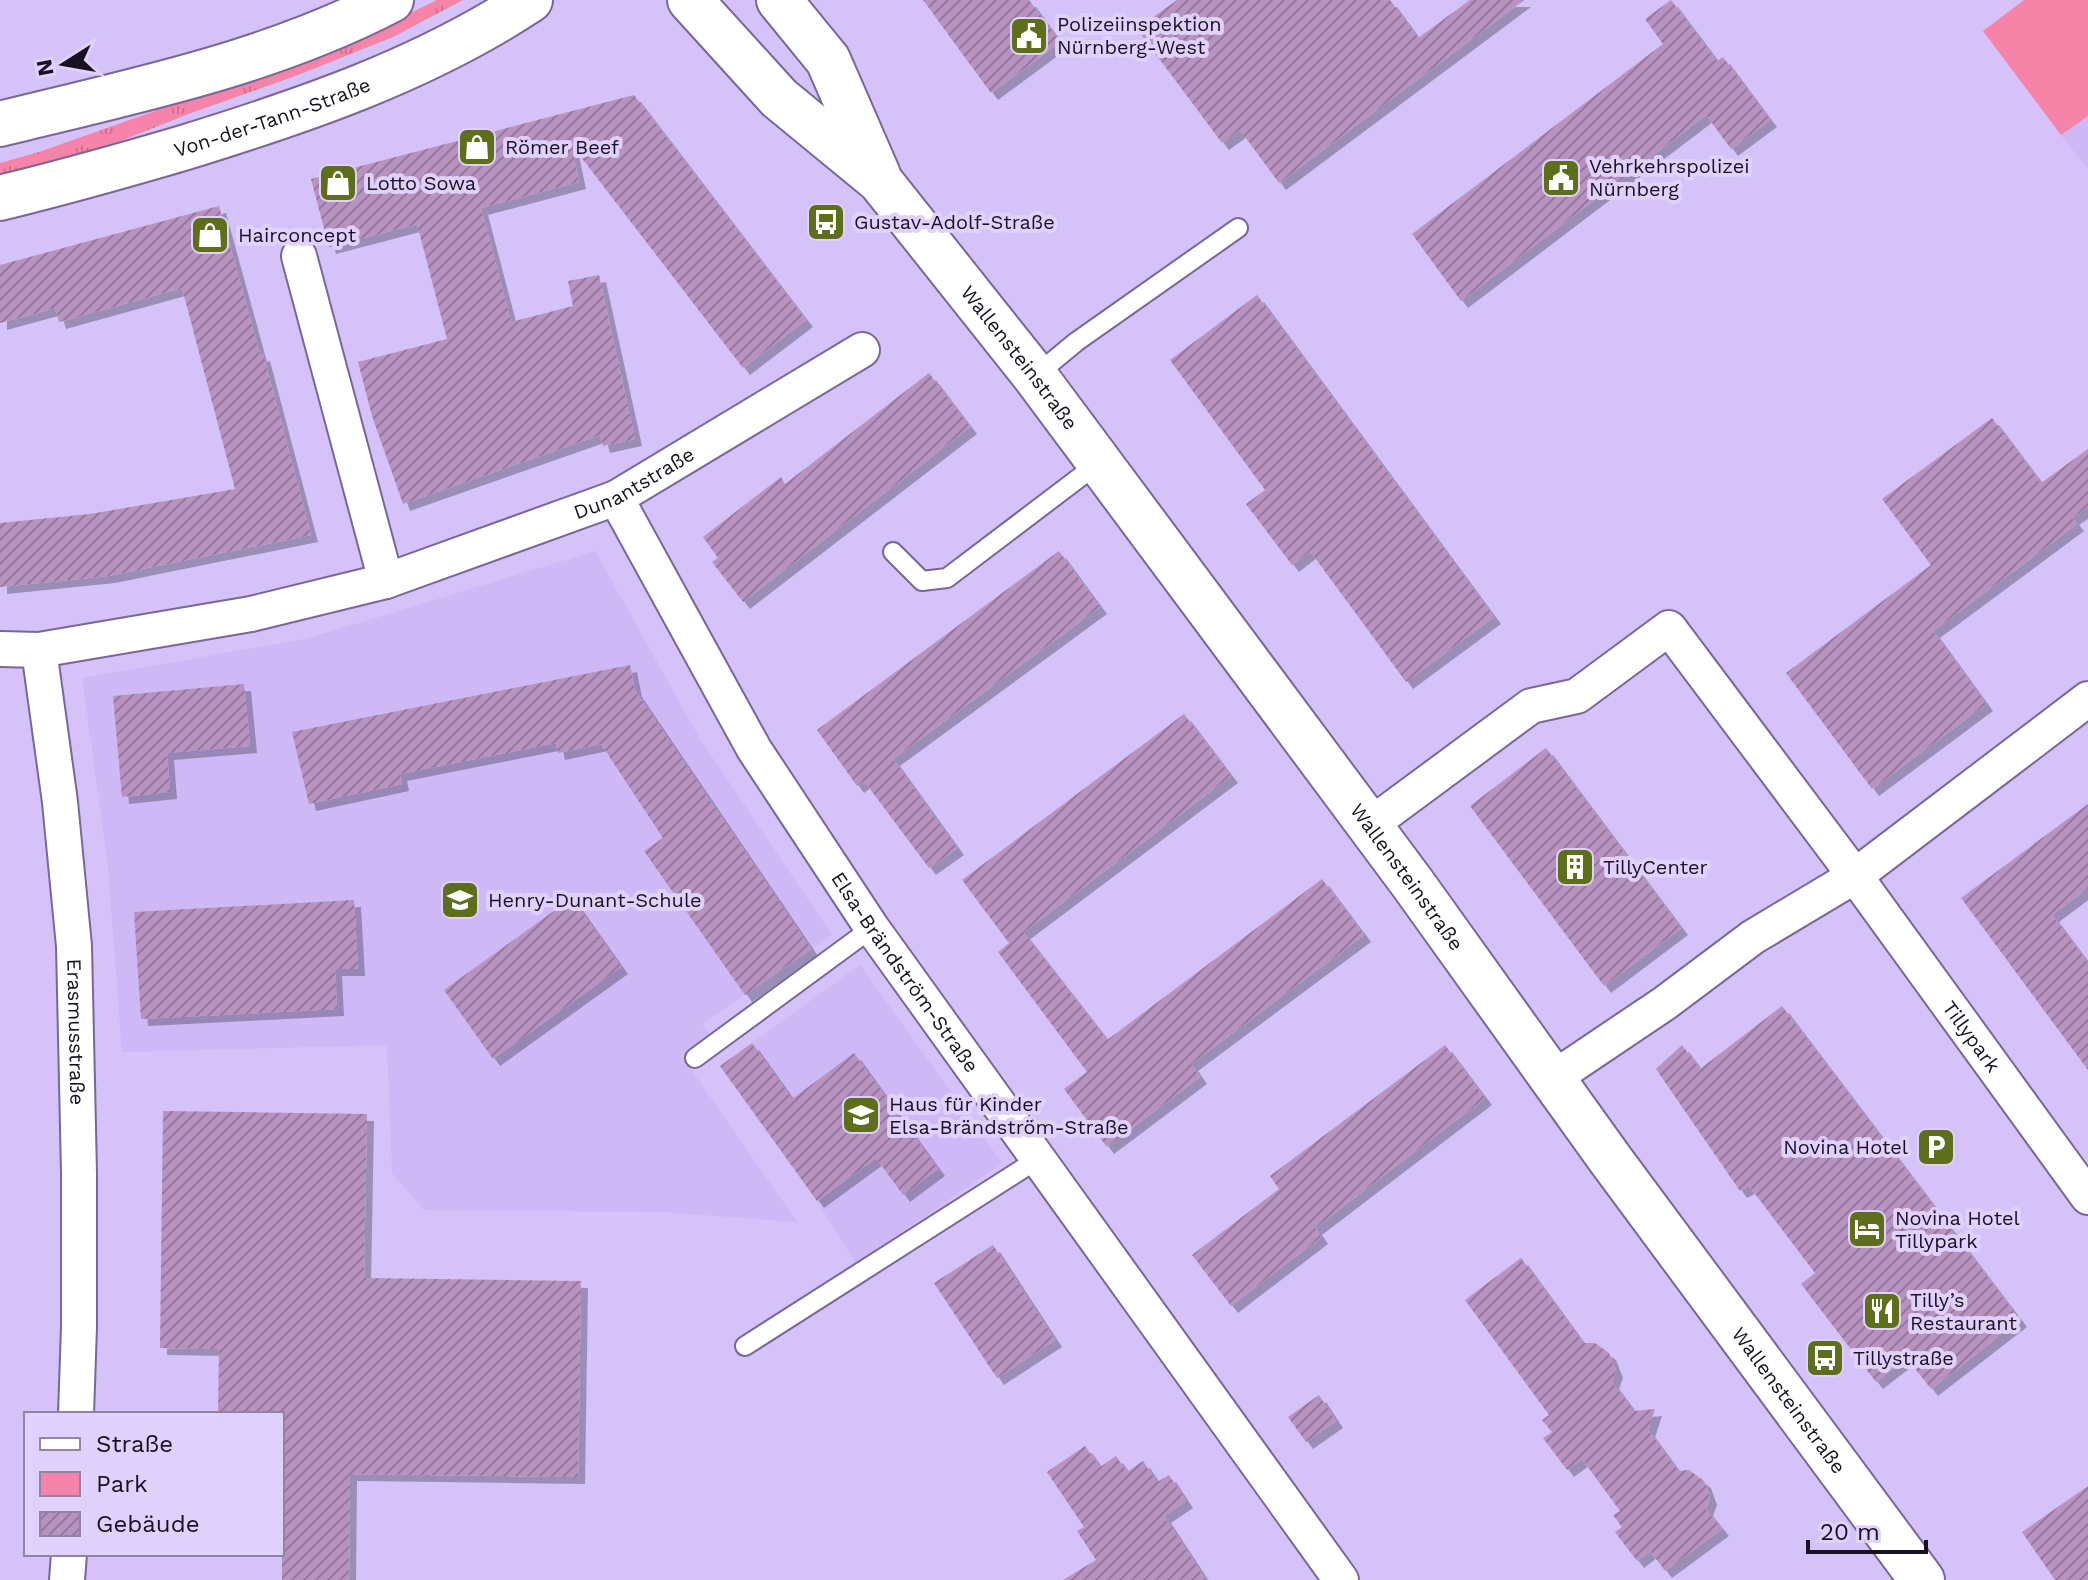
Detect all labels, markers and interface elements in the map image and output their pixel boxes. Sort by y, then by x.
place label: Polizeiinspektion Nürnberg-West [1057,12,1222,59]
public building icon: Polizeiinspektion Nürnberg-West [1008,15,1050,57]
north arrow [24,24,104,104]
text: N [31,57,59,78]
street label: Von-der-Tann-Straße [171,72,374,162]
shop icon: Römer Beef [456,126,498,168]
place label: Römer Beef [505,135,619,159]
place label: Vehrkehrspolizei Nürnberg [1589,154,1750,201]
public building icon: Vehrkehrspolizei Nürnberg [1540,157,1582,199]
shop icon: Lotto Sowa [317,162,359,204]
place label: Lotto Sowa [366,171,476,195]
bus stop icon: Gustav-Adolf-Straße [805,201,847,243]
place label: Gustav-Adolf-Straße [854,210,1055,234]
shop icon: Hairconcept [189,214,231,256]
place label: Hairconcept [238,223,357,247]
street label: Wallensteinstraße [956,281,1083,434]
street label: Dunantstraße [570,442,698,524]
street label: Wallensteinstraße [1345,799,1469,955]
building icon: TillyCenter [1554,846,1596,888]
place label: TillyCenter [1603,855,1708,879]
street label: Elsa-Brändström-Straße [826,867,984,1077]
school or university icon: Henry-Dunant-Schule [439,879,481,921]
place label: Henry-Dunant-Schule [488,888,702,912]
street label: Erasmusstraße [62,958,90,1105]
street label: Tillypark [1938,996,2005,1077]
place label: Haus für Kinder Elsa-Brändström-Straße [889,1092,1129,1139]
school or university icon: Haus für Kinder Elsa-Brändström-Straße [840,1094,882,1136]
parking icon: Novina Hotel [1915,1126,1957,1168]
place label: Novina Hotel [1783,1135,1908,1159]
place label: Novina Hotel Tillypark [1895,1206,2020,1253]
hotel icon: Novina Hotel Tillypark [1846,1208,1888,1250]
place label: Tilly’s Restaurant [1910,1288,2018,1335]
restaurant icon: Tilly’s Restaurant [1861,1290,1903,1332]
street label: Wallensteinstraße [1727,1322,1851,1478]
bus stop icon: Tillystraße [1804,1337,1846,1379]
place label: Tillystraße [1853,1346,1954,1370]
legend [24,1412,284,1556]
text: Straße [96,1430,173,1458]
text: Park [96,1470,148,1498]
scale bar [1808,1504,1926,1554]
text: Gebäude [96,1510,200,1538]
text: 20 m [1820,1518,1880,1546]

